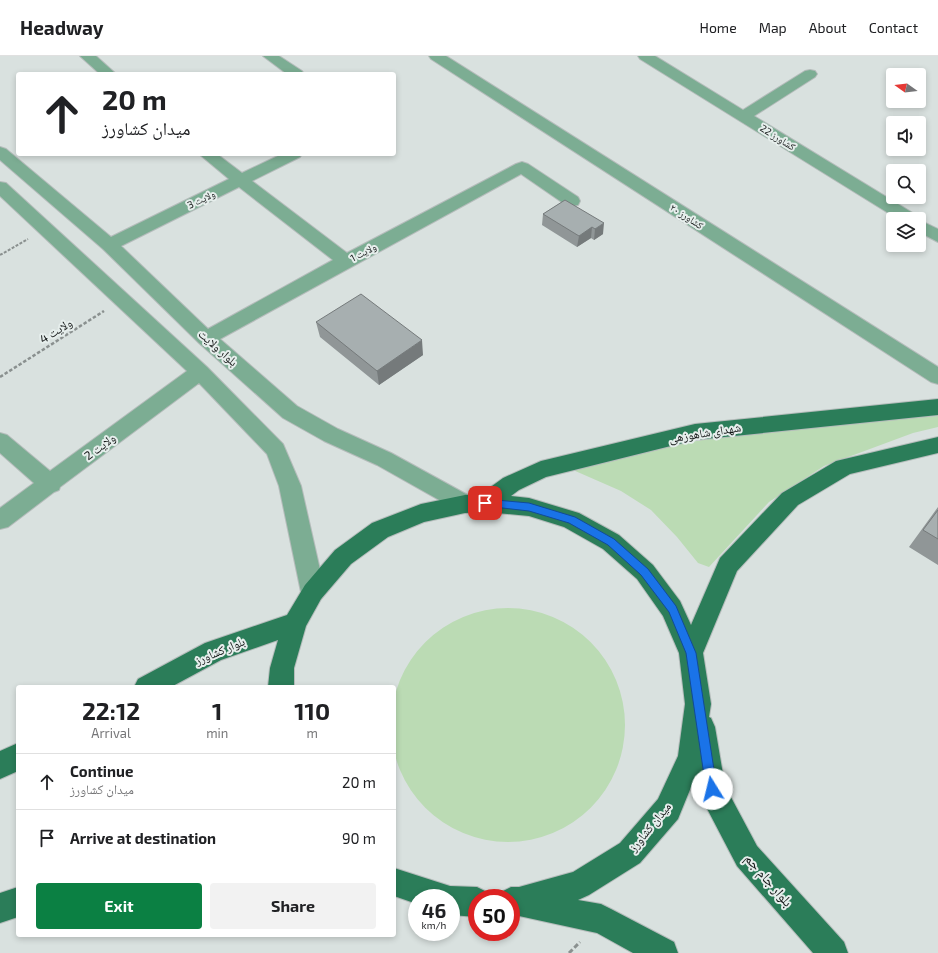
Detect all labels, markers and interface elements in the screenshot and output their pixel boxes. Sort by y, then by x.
text: Headway [20,16,104,39]
text: Home [700,19,737,36]
text: Map [759,19,787,36]
text: About [809,19,847,36]
text: Contact [869,19,918,36]
north arrow [886,68,926,108]
map controls [886,68,926,252]
text: 20 m [102,82,167,116]
icon: ahead [36,88,88,140]
button: sound [886,116,926,156]
text: میدان کشاورز [102,117,190,139]
street label: کشاورز 22 [758,122,798,152]
button: search [886,164,926,204]
street label: ولایت 3 [185,187,217,211]
street label: کشاورز ۲۰ [668,201,706,231]
button: layers [886,212,926,252]
street label: ولایت 1 [348,240,378,264]
street label: ولایت 4 [37,315,75,347]
street label: بلوار ولایت [195,326,241,369]
street label: شهدای شاهوزهی [668,419,742,446]
street label: ولایت 2 [81,430,118,463]
pin [468,486,502,520]
icon: arrive [474,492,496,514]
street label: بلوار کشاورز [192,633,247,669]
text: 22:12 [82,696,140,725]
text: 1 [212,696,222,725]
text: 110 [294,696,330,725]
text: Arrival [91,725,131,741]
text: min [206,725,228,741]
text: m [306,725,318,741]
text: Continue [70,762,133,780]
position arrow [691,768,733,810]
icon: ahead [36,771,58,793]
text: 20 m [342,773,376,791]
text: میدان کشاورز [70,781,134,797]
street label: میدان کشاورز [625,799,674,855]
icon: arrive [36,827,58,849]
text: Arrive at destination [70,829,216,847]
text: 90 m [342,829,376,847]
street label: بلوار جام جم [740,850,797,911]
button: Exit [36,883,202,929]
button: Share [210,883,376,929]
speed limit sign: 50 [468,889,520,941]
text: 46 [422,898,446,922]
text: km/h [422,919,446,931]

